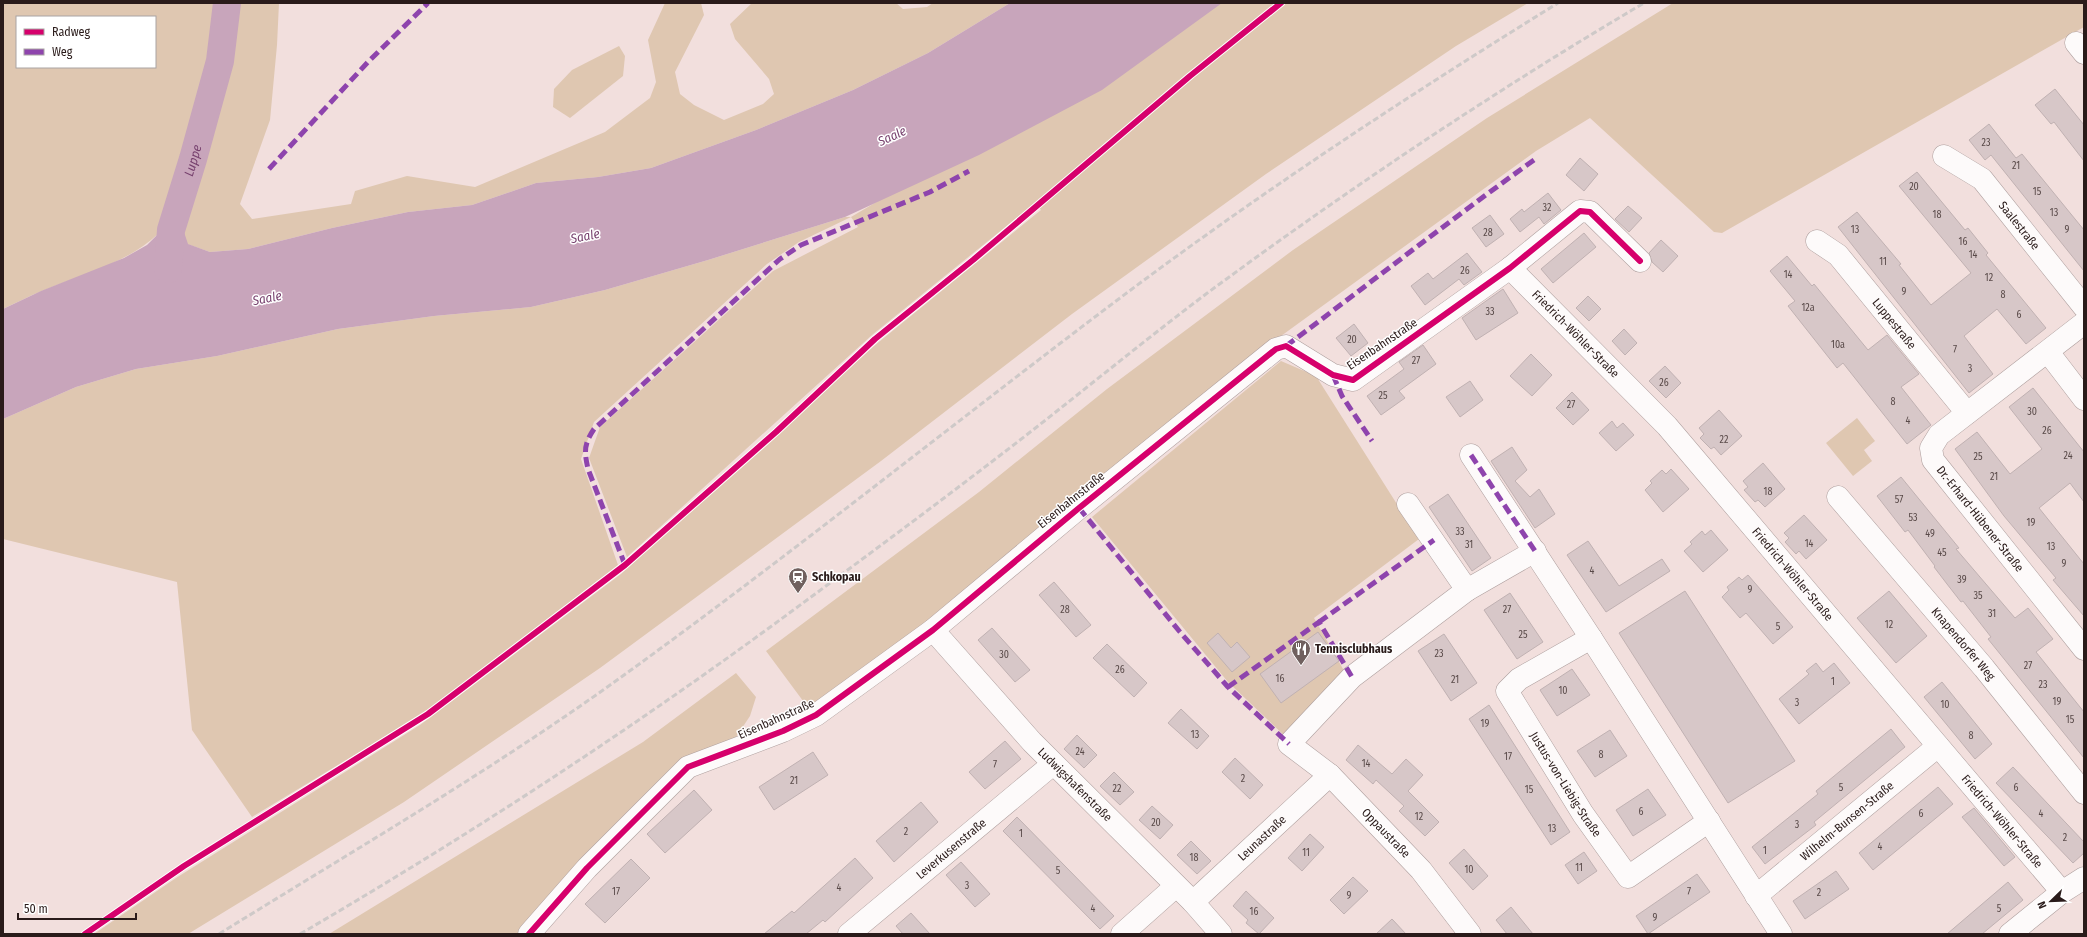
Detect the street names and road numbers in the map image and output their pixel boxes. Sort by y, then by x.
street label: Saalestraße [1996,199,2043,253]
street label: Friedrich-Wöhler-Straße [1529,287,1622,381]
street label: Luppestraße [1869,296,1919,352]
street label: Eisenbahnstraße [1344,315,1420,373]
street label: Dr.-Erhard-Hübener-Straße [1934,463,2026,575]
street label: Eisenbahnstraße [1035,469,1107,531]
street label: Friedrich-Wöhler-Straße [1749,525,1836,624]
street label: Knapendorfer Weg [1928,605,1998,683]
street label: Eisenbahnstraße [736,696,816,742]
street label: Justus-von-Liebig-Straße [1527,729,1604,840]
street label: Ludwigshafenstraße [1035,745,1115,824]
street label: Friedrich-Wöhler-Straße [1959,772,2046,871]
street label: Wilhelm-Bunsen-Straße [1798,778,1897,863]
street label: Oppaustraße [1359,805,1413,861]
street label: Leunastraße [1235,812,1289,864]
street label: Leverkusenstraße [913,816,989,882]

